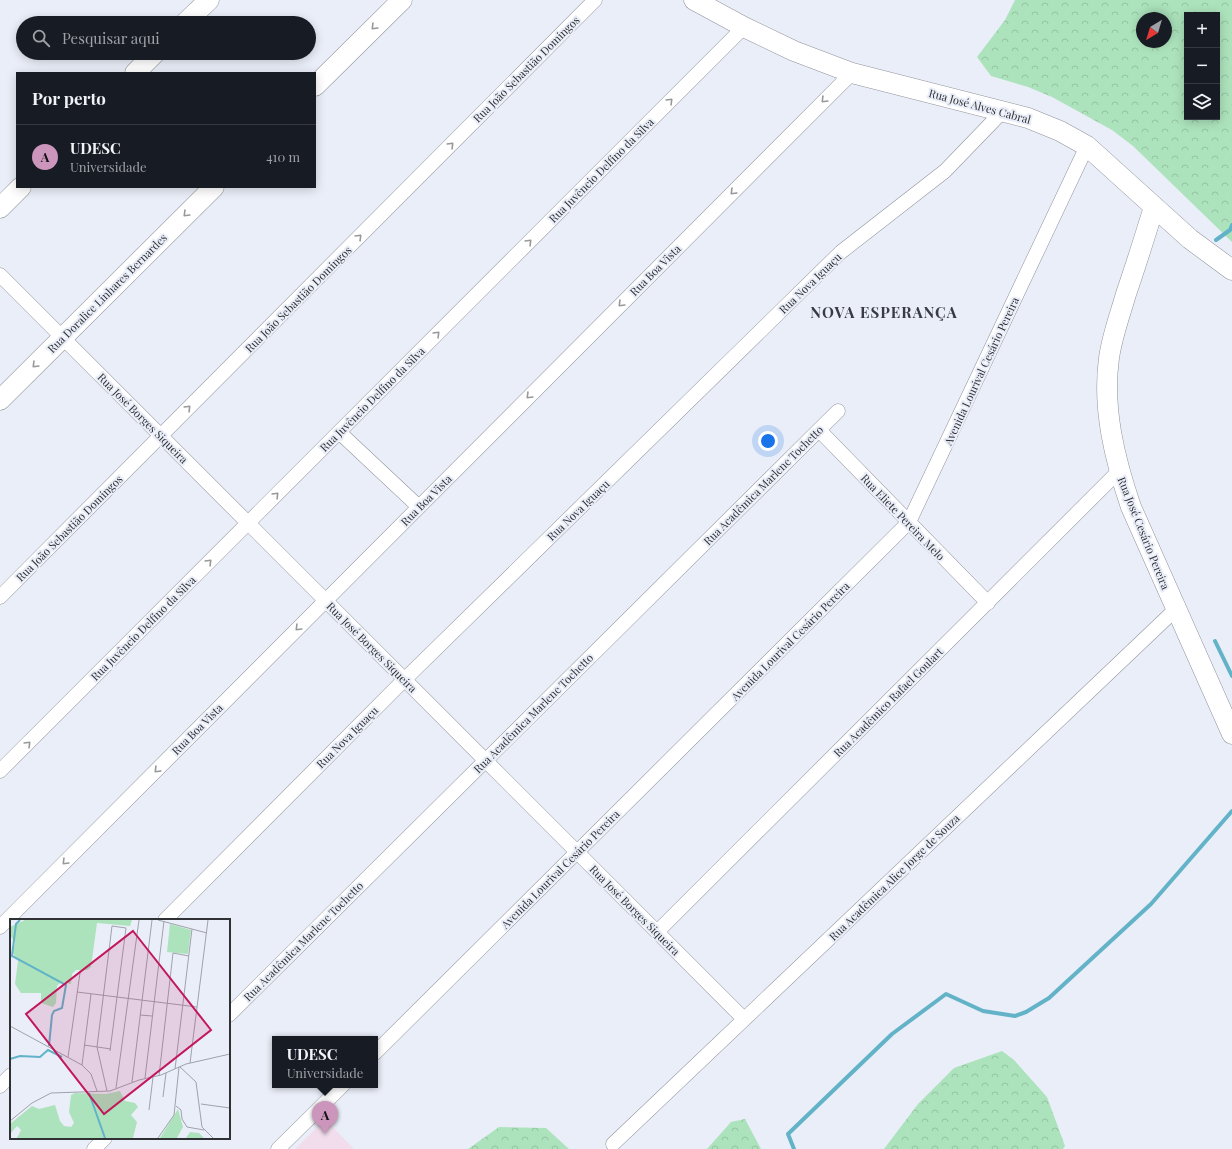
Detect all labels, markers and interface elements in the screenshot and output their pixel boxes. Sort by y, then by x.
street label: Rua João Sebastião Domingos [470,12,583,125]
north arrow [1136,12,1172,48]
map controls [1184,12,1220,120]
button: + [1184,12,1220,48]
search box [16,16,316,60]
one-way arrow [371,23,379,30]
icon: search [30,27,52,49]
text: Pesquisar aqui [62,28,160,48]
button: − [1184,48,1220,84]
button: layers [1184,84,1220,120]
street label: Rua José Alves Cabral [927,85,1033,127]
text: Por perto [32,87,106,109]
one-way arrow [822,95,829,103]
one-way arrow [665,98,673,106]
street label: Rua Juvêncio Delfino da Silva [545,114,657,226]
text: UDESC [70,138,121,158]
one-way arrow [446,142,454,150]
text: A [41,148,49,165]
text: 410 m [266,148,300,165]
text: Universidade [70,158,147,175]
one-way arrow [730,187,738,195]
one-way arrow [183,210,191,217]
street label: Rua Doralice Linhares Bernardes [44,230,170,356]
one-way arrow [354,234,362,242]
one-way arrow [524,239,532,247]
street label: Rua Boa Vista [626,241,684,299]
street label: Rua João Sebastião Domingos [242,242,355,355]
street label: Rua Nova Iguaçu [775,249,845,317]
street label: Avenida Lourival Cesário Pereira [940,294,1022,448]
one-way arrow [618,299,626,307]
district label: NOVA ESPERANÇA [810,302,958,322]
one-way arrow [432,331,440,339]
street label: Rua Juvêncio Delfino da Silva [316,343,428,455]
one-way arrow [32,360,40,368]
street label: Rua José Borges Siqueira [95,370,192,467]
one-way arrow [526,391,534,399]
one-way arrow [183,405,191,413]
street label: Rua Acadêmica Marlene Tochetto [700,422,826,548]
your location [758,431,778,451]
street label: Rua João Sebastião Domingos [13,471,126,584]
street label: Rua Boa Vista [397,471,455,529]
street label: Rua Eliete Pereira Melo [858,471,948,563]
street label: Rua José Cesário Pereira [1114,474,1174,592]
street label: Rua Nova Iguaçu [543,476,613,544]
one-way arrow [271,493,278,500]
one-way arrow [204,560,211,567]
street label: Rua Juvêncio Delfino da Silva [87,572,199,684]
street label: Avenida Lourival Cesário Pereira [727,578,853,704]
street label: Rua José Borges Siqueira [324,599,421,696]
one-way arrow [295,623,303,631]
street label: Rua Acadêmico Rafael Goulart [830,644,946,760]
street label: Rua Acadêmica Marlene Tochetto [470,650,596,776]
street label: Rua Boa Vista [168,700,226,758]
street label: Rua Nova Iguaçu [313,702,382,771]
one-way arrow [23,741,31,749]
one-way arrow [154,765,162,773]
street label: Avenida Lourival Cesário Pereira [497,806,623,932]
street label: Rua Acadêmica Alice Jorge de Souza [825,810,963,944]
one-way arrow [62,857,70,865]
street label: Rua José Borges Siqueira [587,862,684,959]
street label: Rua Acadêmica Marlene Tochetto [240,878,366,1004]
inset map [10,919,230,1139]
popup [272,1036,378,1088]
text: UDESC [287,1044,337,1064]
text: Universidade [287,1064,363,1081]
pin: A [312,1101,338,1134]

